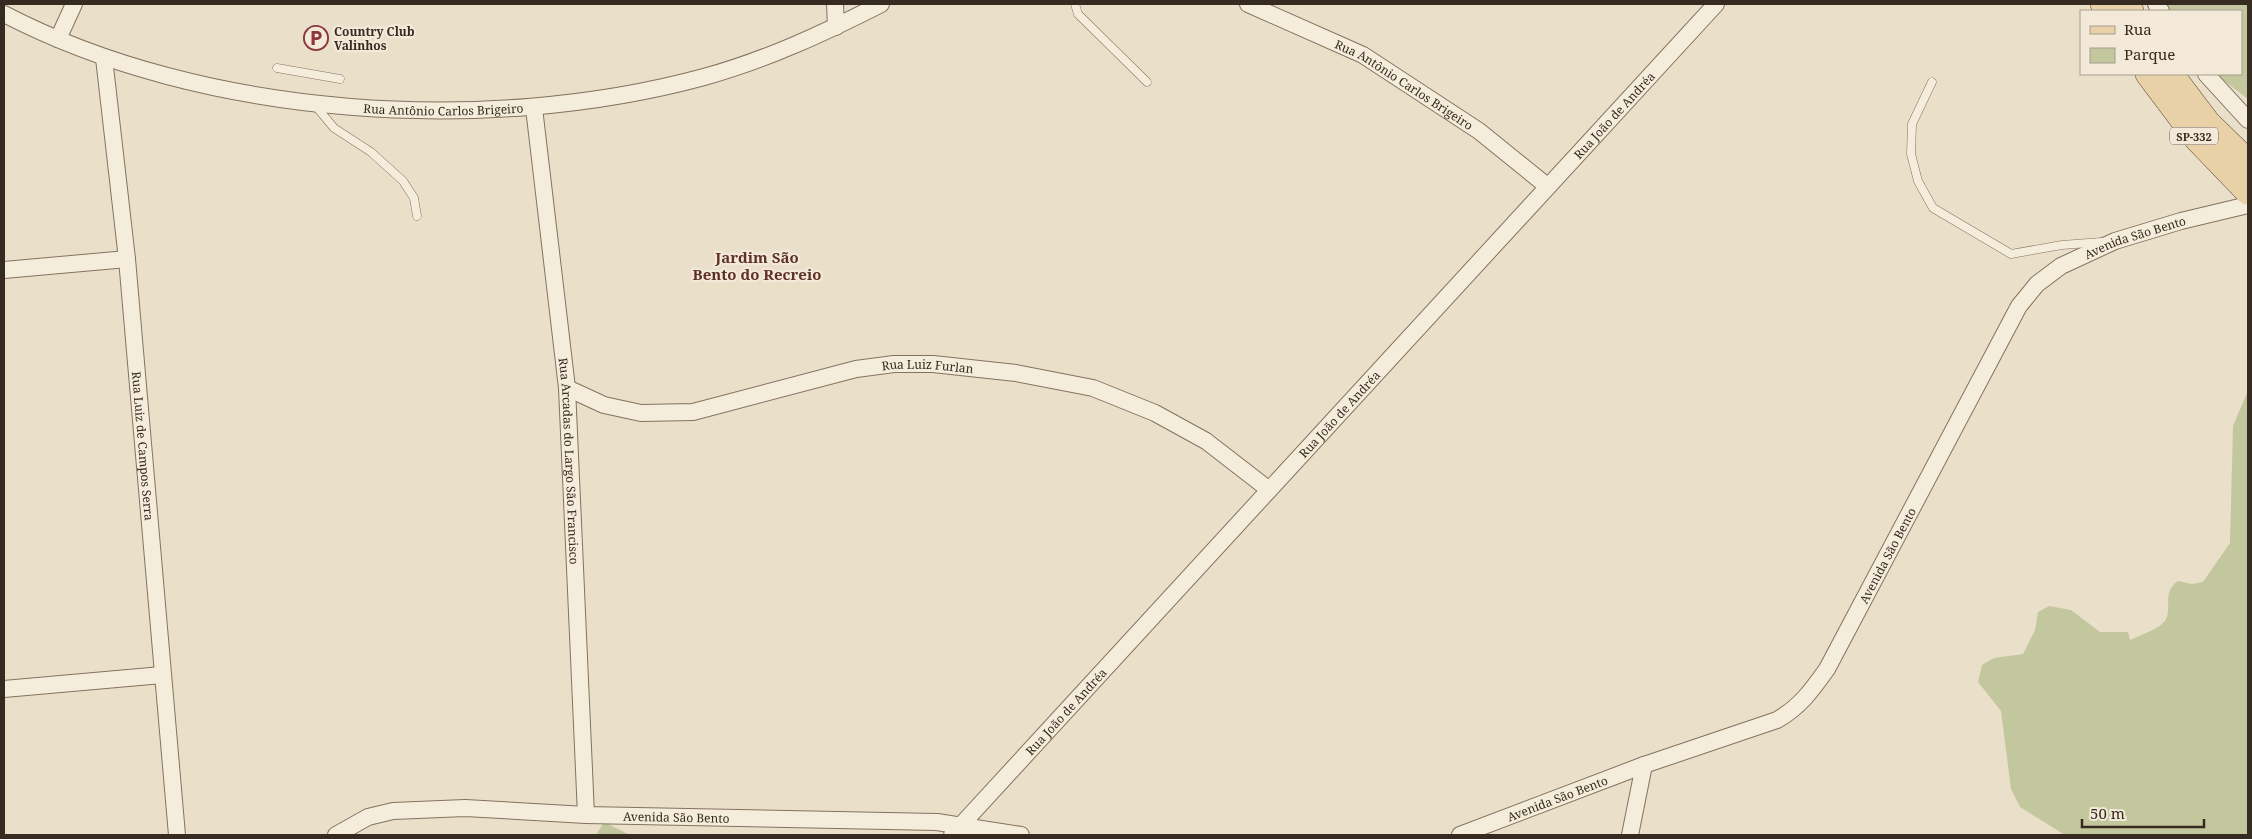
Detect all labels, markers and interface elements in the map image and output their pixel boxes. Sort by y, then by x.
legend [2080,10,2242,75]
text: Rua [2124,19,2152,39]
place label: Country Club Valinhos [334,23,415,54]
parking icon: Country Club Valinhos [303,25,329,51]
street label: Rua Antônio Carlos Brigeiro [1332,35,1477,134]
text: Parque [2124,44,2175,64]
street label: Rua João de Andréa [1569,68,1659,162]
street label: Rua Antônio Carlos Brigeiro [363,99,524,119]
road number: SP-332 [2170,128,2218,144]
street label: Avenida São Bento [2081,212,2187,263]
district label: Jardim São Bento do Recreio [693,247,821,284]
street label: Rua Luiz Furlan [880,355,975,377]
street label: Rua Arcadas do Largo São Francisco [555,357,583,565]
street label: Rua João de Andréa [1295,366,1384,461]
street label: Rua Luiz de Campos Serra [128,371,158,522]
street label: Avenida São Bento [1855,504,1920,606]
street label: Rua João de Andréa [1021,664,1110,759]
street label: Avenida São Bento [1504,771,1610,825]
scale bar [2082,796,2204,828]
text: 50 m [2090,803,2125,823]
street label: Avenida São Bento [623,807,730,826]

